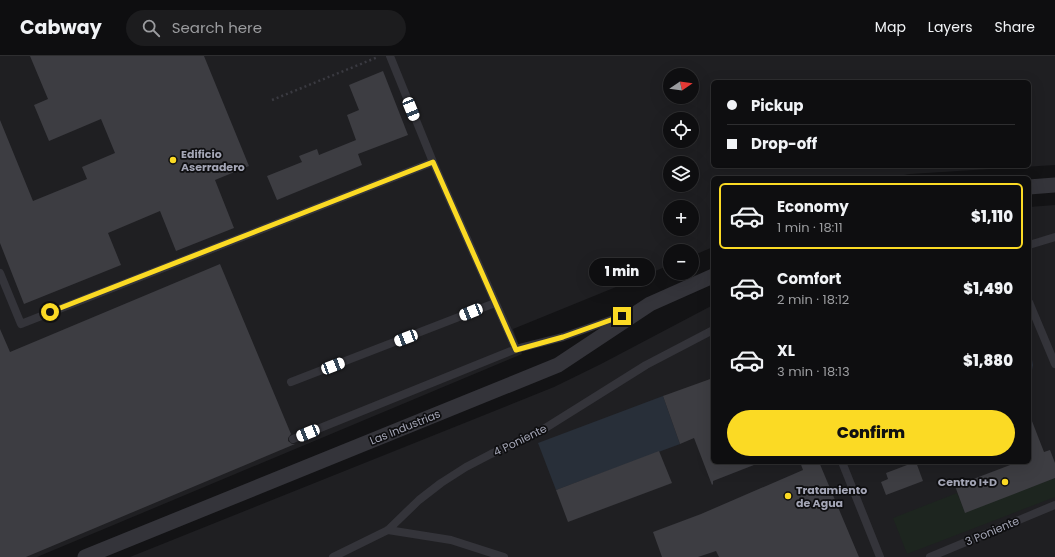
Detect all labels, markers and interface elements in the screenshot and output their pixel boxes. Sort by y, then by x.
search box [126,10,406,46]
text: Cabway [20,14,102,41]
icon: search [140,17,162,39]
text: Search here [172,17,262,38]
text: Map [875,17,906,37]
text: Layers [928,17,972,37]
text: Share [994,17,1035,37]
north arrow [663,68,699,104]
map controls [663,68,699,280]
text: Pickup [751,95,803,116]
car [401,96,421,122]
button: locate [663,112,699,148]
text: Drop-off [751,133,817,154]
place label: Edificio Aserradero [181,146,245,175]
marker: Edificio Aserradero [168,155,178,165]
button: layers [663,156,699,192]
text: Economy [777,196,849,217]
icon: car [729,198,765,234]
button: + [663,200,699,236]
text: $1,110 [971,206,1013,227]
text: 1 min · 18:11 [777,218,843,237]
button: − [663,244,699,280]
callout: 1 min [589,258,655,286]
text: 1 min [605,262,639,281]
text: Comfort [777,268,841,289]
icon: car [729,270,765,306]
text: $1,490 [963,278,1013,299]
text: 2 min · 18:12 [777,290,849,309]
car [458,302,484,322]
route start [41,303,59,321]
route end [613,307,631,325]
car [393,328,419,348]
text: XL [777,340,795,361]
icon: car [729,342,765,378]
text: $1,880 [963,350,1013,371]
car [320,356,346,376]
text: 3 min · 18:13 [777,362,850,381]
street label: Las Industrias [367,405,443,448]
button: Confirm [727,410,1015,456]
street label: 4 Poniente [491,420,550,460]
car [295,423,321,443]
place label: Centro I+D [938,474,997,490]
marker: Centro I+D [1000,477,1010,487]
place label: Tratamiento de Agua [796,482,867,511]
marker: Tratamiento de Agua [783,491,793,501]
street label: 3 Poniente [963,512,1022,550]

